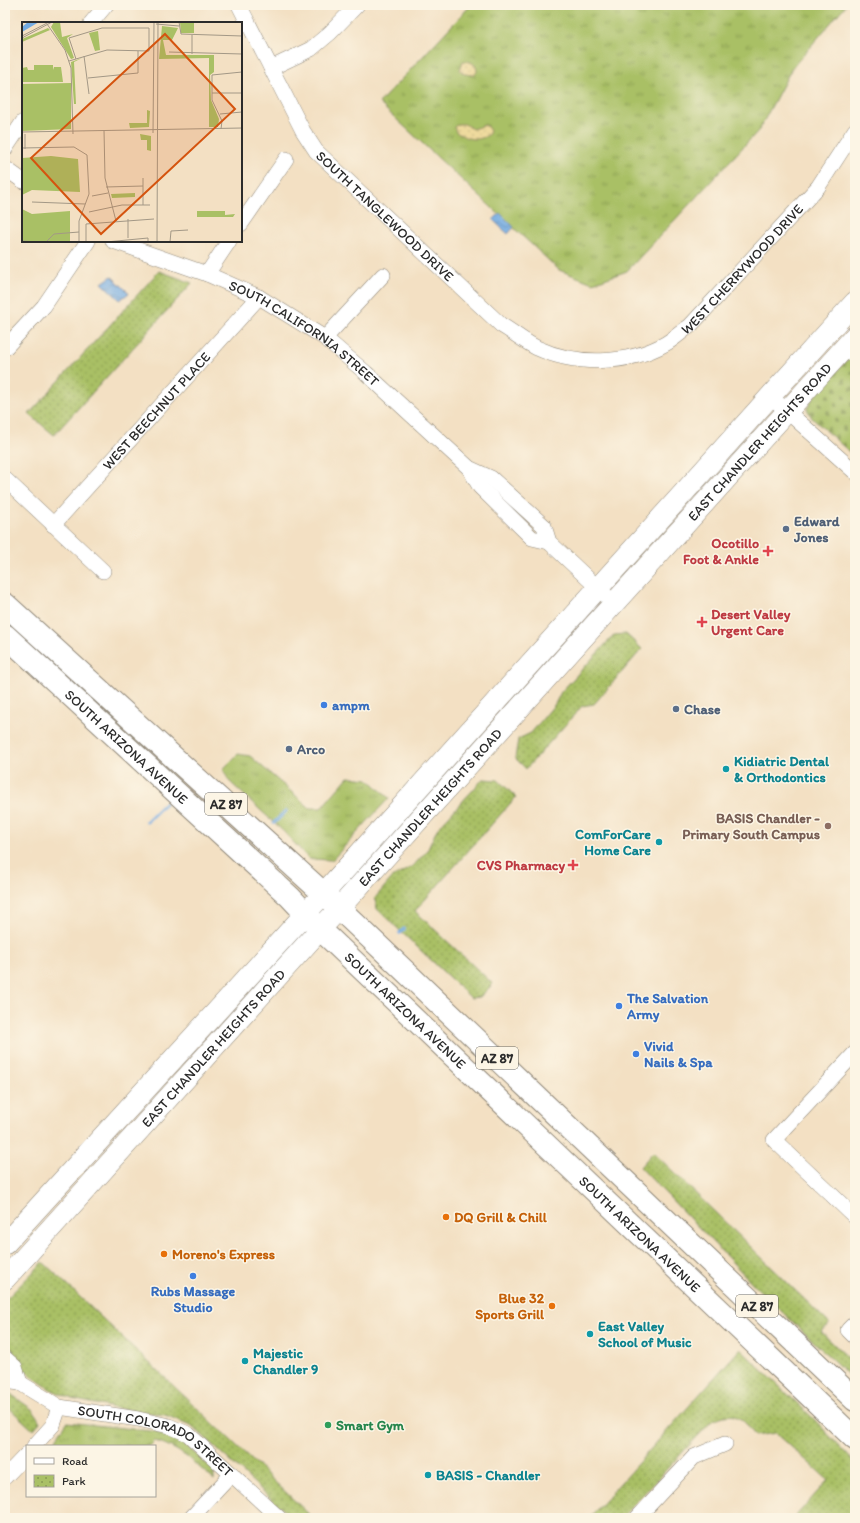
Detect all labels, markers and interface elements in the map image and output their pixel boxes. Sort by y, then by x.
inset map [22,22,242,242]
street label: SOUTH TANGLEWOOD DRIVE [313,147,458,285]
street label: WEST CHERRYWOOD DRIVE [678,200,807,338]
street label: SOUTH CALIFORNIA STREET [226,276,383,390]
street label: WEST BEECHNUT PLACE [99,348,214,473]
street label: EAST CHANDLER HEIGHTS ROAD [684,359,835,524]
place label: Edward Jones [793,513,840,546]
marker: Edward Jones [781,524,791,534]
place label: Ocotillo Foot & Ankle [683,535,759,568]
marker: Ocotillo Foot & Ankle [762,545,774,557]
place label: Desert Valley Urgent Care [711,606,791,639]
marker: Desert Valley Urgent Care [696,616,708,628]
street label: SOUTH ARIZONA AVENUE [61,686,192,808]
place label: ampm [332,697,370,714]
marker: ampm [319,700,329,710]
place label: Chase [684,701,721,718]
marker: Chase [671,704,681,714]
street label: EAST CHANDLER HEIGHTS ROAD [355,725,506,890]
place label: Arco [296,741,325,758]
marker: Arco [284,744,294,754]
place label: Kidiatric Dental & Orthodontics [734,753,830,786]
marker: Kidiatric Dental & Orthodontics [721,764,731,774]
road number: AZ 87 [205,793,247,815]
place label: BASIS Chandler - Primary South Campus [682,810,820,843]
marker: BASIS Chandler - Primary South Campus [823,821,833,831]
place label: ComForCare Home Care [575,826,651,859]
marker: ComForCare Home Care [654,837,664,847]
place label: CVS Pharmacy [477,857,565,874]
marker: CVS Pharmacy [568,860,578,870]
street label: SOUTH ARIZONA AVENUE [341,949,470,1072]
street label: EAST CHANDLER HEIGHTS ROAD [138,966,289,1130]
place label: The Salvation Army [626,990,709,1023]
marker: The Salvation Army [614,1001,624,1011]
place label: Vivid Nails & Spa [644,1038,713,1071]
road number: AZ 87 [476,1047,518,1069]
marker: Vivid Nails & Spa [631,1049,641,1059]
street label: SOUTH ARIZONA AVENUE [576,1172,704,1296]
place label: DQ Grill & Chill [454,1209,548,1226]
marker: DQ Grill & Chill [441,1212,451,1222]
place label: Moreno's Express [172,1246,275,1263]
marker: Moreno's Express [159,1249,169,1259]
marker: Rubs Massage Studio [188,1271,198,1281]
place label: Rubs Massage Studio [151,1283,236,1316]
place label: Blue 32 Sports Grill [475,1290,545,1323]
road number: AZ 87 [736,1295,778,1317]
marker: Blue 32 Sports Grill [547,1301,557,1311]
place label: East Valley School of Music [598,1318,692,1351]
marker: East Valley School of Music [585,1329,595,1339]
place label: Majestic Chandler 9 [253,1345,318,1378]
marker: Majestic Chandler 9 [240,1356,250,1366]
street label: SOUTH COLORADO STREET [76,1401,237,1480]
place label: Smart Gym [336,1417,405,1434]
marker: Smart Gym [323,1420,333,1430]
legend [26,1445,156,1497]
text: Road [62,1454,88,1468]
place label: BASIS - Chandler [436,1467,541,1484]
marker: BASIS - Chandler [423,1470,433,1480]
text: Park [62,1474,86,1488]

